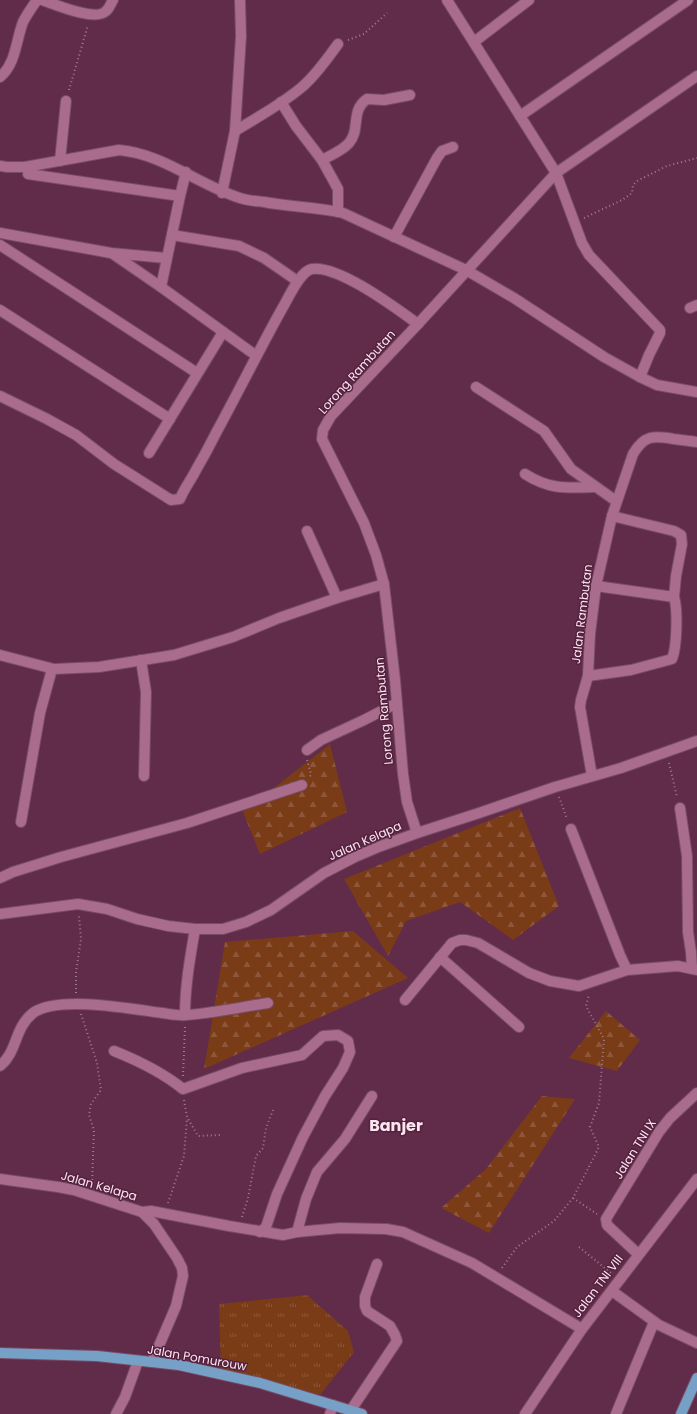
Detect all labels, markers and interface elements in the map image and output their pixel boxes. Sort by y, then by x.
street label: Lorong Rambutan [314,326,399,417]
street label: Jalan Rambutan [567,563,596,665]
street label: Lorong Rambutan [370,657,397,765]
street label: Jalan Kelapa [326,817,404,864]
district label: Banjer [369,1114,423,1137]
street label: Jalan TNI IX [609,1115,660,1182]
street label: Jalan Kelapa [59,1167,139,1204]
street label: Jalan TNI VIII [568,1251,627,1321]
street label: Jalan Pomurouw [146,1340,248,1375]

